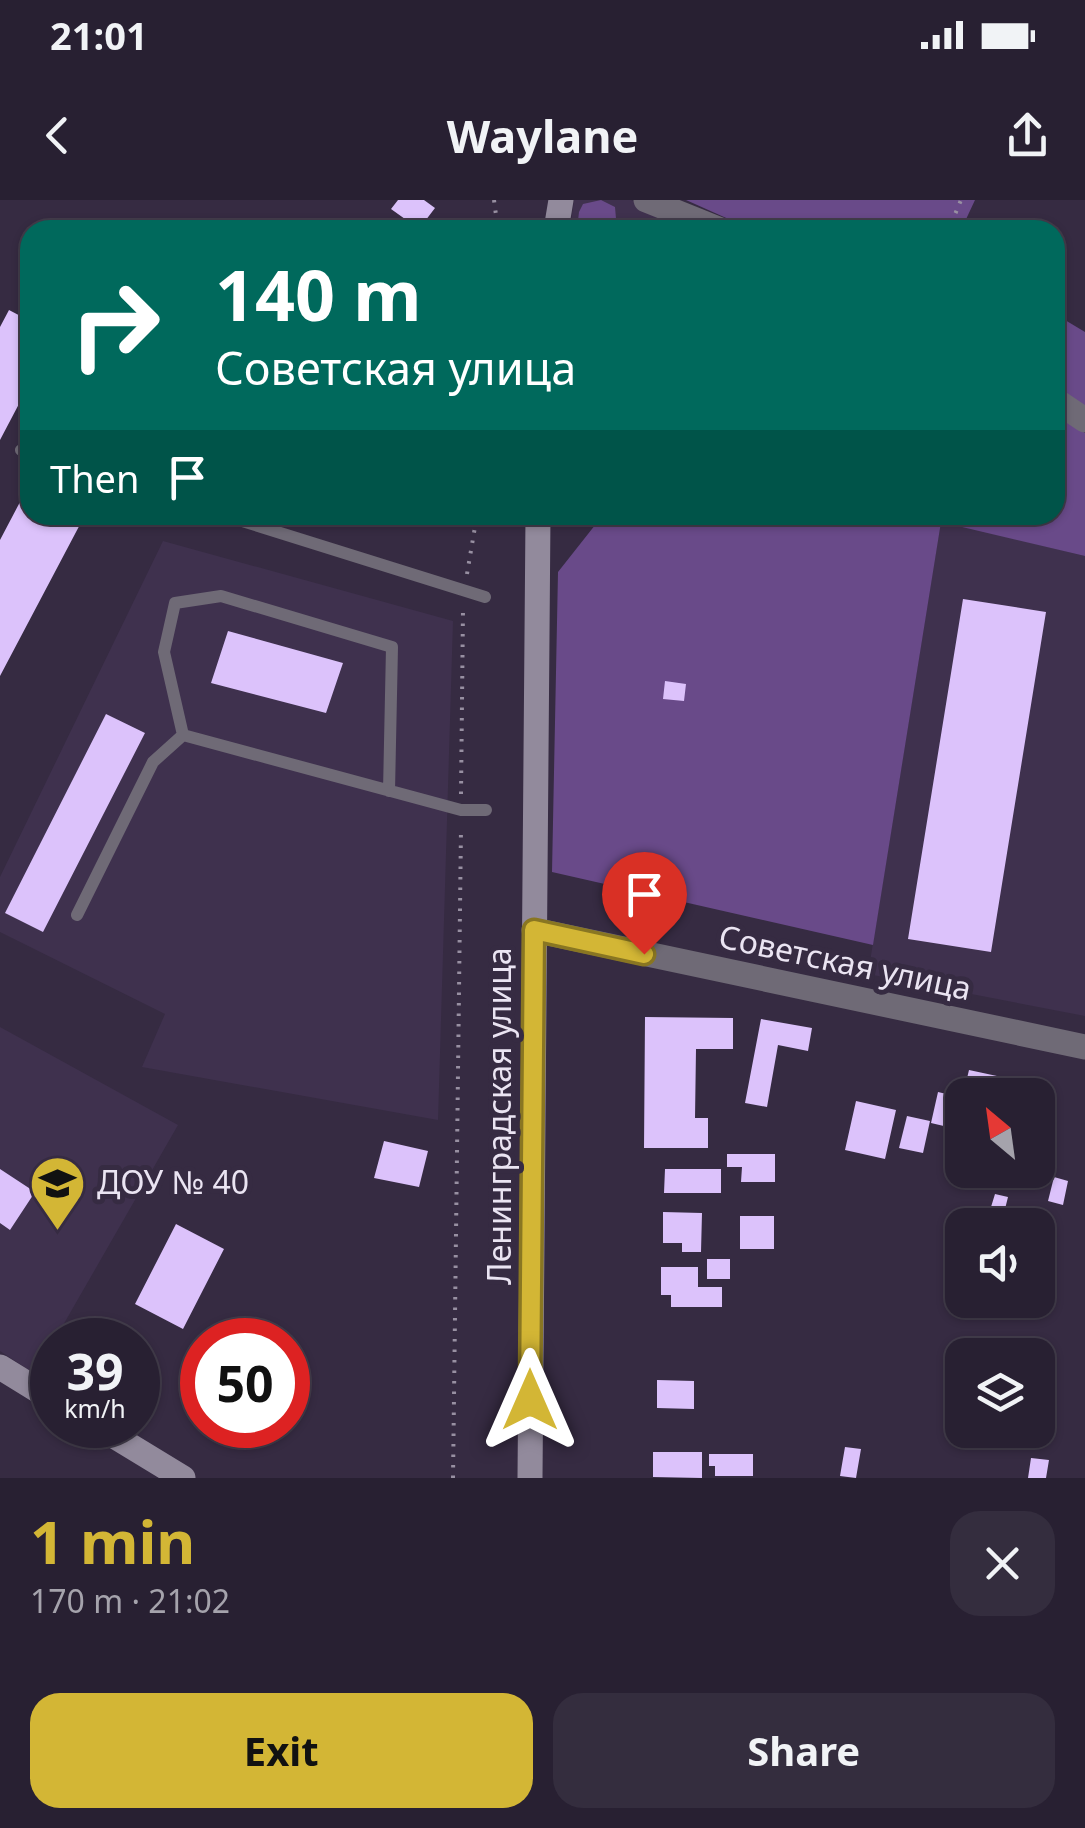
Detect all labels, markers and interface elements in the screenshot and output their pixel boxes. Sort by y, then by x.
text: 21:01 [50,9,148,61]
text: Waylane [447,105,638,166]
icon: back [30,108,85,163]
icon: share [1000,108,1055,163]
text: 140 m [215,246,422,342]
icon: right [50,260,180,390]
text: Советская улица [215,337,576,398]
icon: arrive [160,450,215,505]
text: Then [50,452,140,504]
pin [602,852,687,955]
icon: arrive [617,867,672,922]
street label: Советская улица [715,914,975,1009]
street label: Ленинградская улица [477,947,520,1285]
north arrow [945,1078,1055,1188]
map controls [945,1078,1055,1448]
school or university icon: ДОУ № 40 [28,1153,88,1232]
place label: ДОУ № 40 [97,1160,249,1203]
button: sound [945,1208,1055,1318]
speed limit sign: 50 [180,1318,310,1448]
text: 39 [66,1337,124,1405]
button: layers [945,1338,1055,1448]
position arrow [478,1348,582,1452]
text: km/h [64,1391,126,1425]
text: 1 min [30,1500,195,1582]
button: close [950,1511,1055,1616]
text: 170 m · 21:02 [30,1579,230,1622]
button: Exit [30,1693,533,1808]
button: Share [553,1693,1055,1808]

